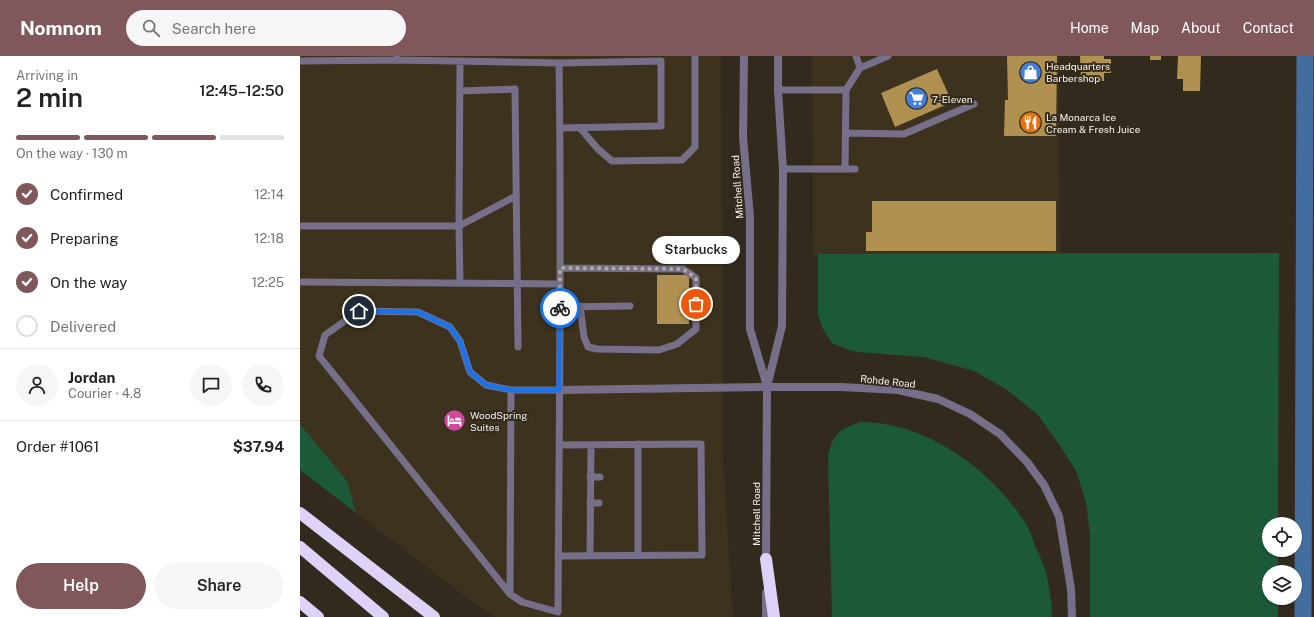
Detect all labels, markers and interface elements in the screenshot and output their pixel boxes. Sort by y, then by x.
search box [126,10,406,46]
text: Nomnom [20,17,102,39]
icon: search [140,17,162,39]
text: Search here [172,20,256,37]
text: Home [1070,20,1109,36]
text: Map [1131,20,1159,36]
text: About [1181,20,1221,36]
text: Contact [1243,20,1294,36]
shop icon: Headquarters Barbershop [1017,59,1043,85]
place label: Headquarters Barbershop [1046,60,1110,84]
text: Arriving in [16,68,78,83]
text: 2 min [16,82,83,113]
text: 12:45–12:50 [199,82,284,99]
supermarket icon: 7-Eleven [904,86,930,112]
place label: 7-Eleven [932,93,973,105]
restaurant icon: La Monarca Ice Cream & Fresh Juice [1017,110,1043,136]
place label: La Monarca Ice Cream & Fresh Juice [1046,111,1141,135]
text: On the way · 130 m [16,146,128,161]
street label: Mitchell Road [729,155,745,219]
icon: check [16,183,38,205]
text: Confirmed [50,186,123,203]
text: 12:14 [255,187,284,202]
icon: check [16,227,38,249]
text: Preparing [50,230,119,247]
text: 12:18 [254,231,284,246]
callout: Starbucks [652,236,740,264]
text: Starbucks [665,242,727,257]
icon: check [16,271,38,293]
text: On the way [50,274,127,291]
text: 12:25 [252,275,284,290]
pin [679,287,713,321]
courier [540,288,580,328]
icon: bag [685,293,707,315]
pin [342,294,376,328]
icon: bike [549,297,571,319]
icon: home [348,300,370,322]
text: Delivered [50,318,116,335]
button: person [16,364,58,406]
button: chat [190,364,232,406]
button: phone [242,364,284,406]
text: Jordan [68,369,115,386]
street label: Rohde Road [860,372,916,390]
text: Courier · 4.8 [68,386,141,401]
hotel icon: WoodSpring Suites [442,408,468,434]
place label: WoodSpring Suites [470,409,527,433]
text: Order #1061 [16,438,99,455]
text: $37.94 [233,438,284,455]
street label: Mitchell Road [750,482,762,546]
map controls [1262,517,1302,605]
button: locate [1262,517,1302,557]
button: Help [16,563,146,609]
button: Share [154,563,284,609]
button: layers [1262,565,1302,605]

